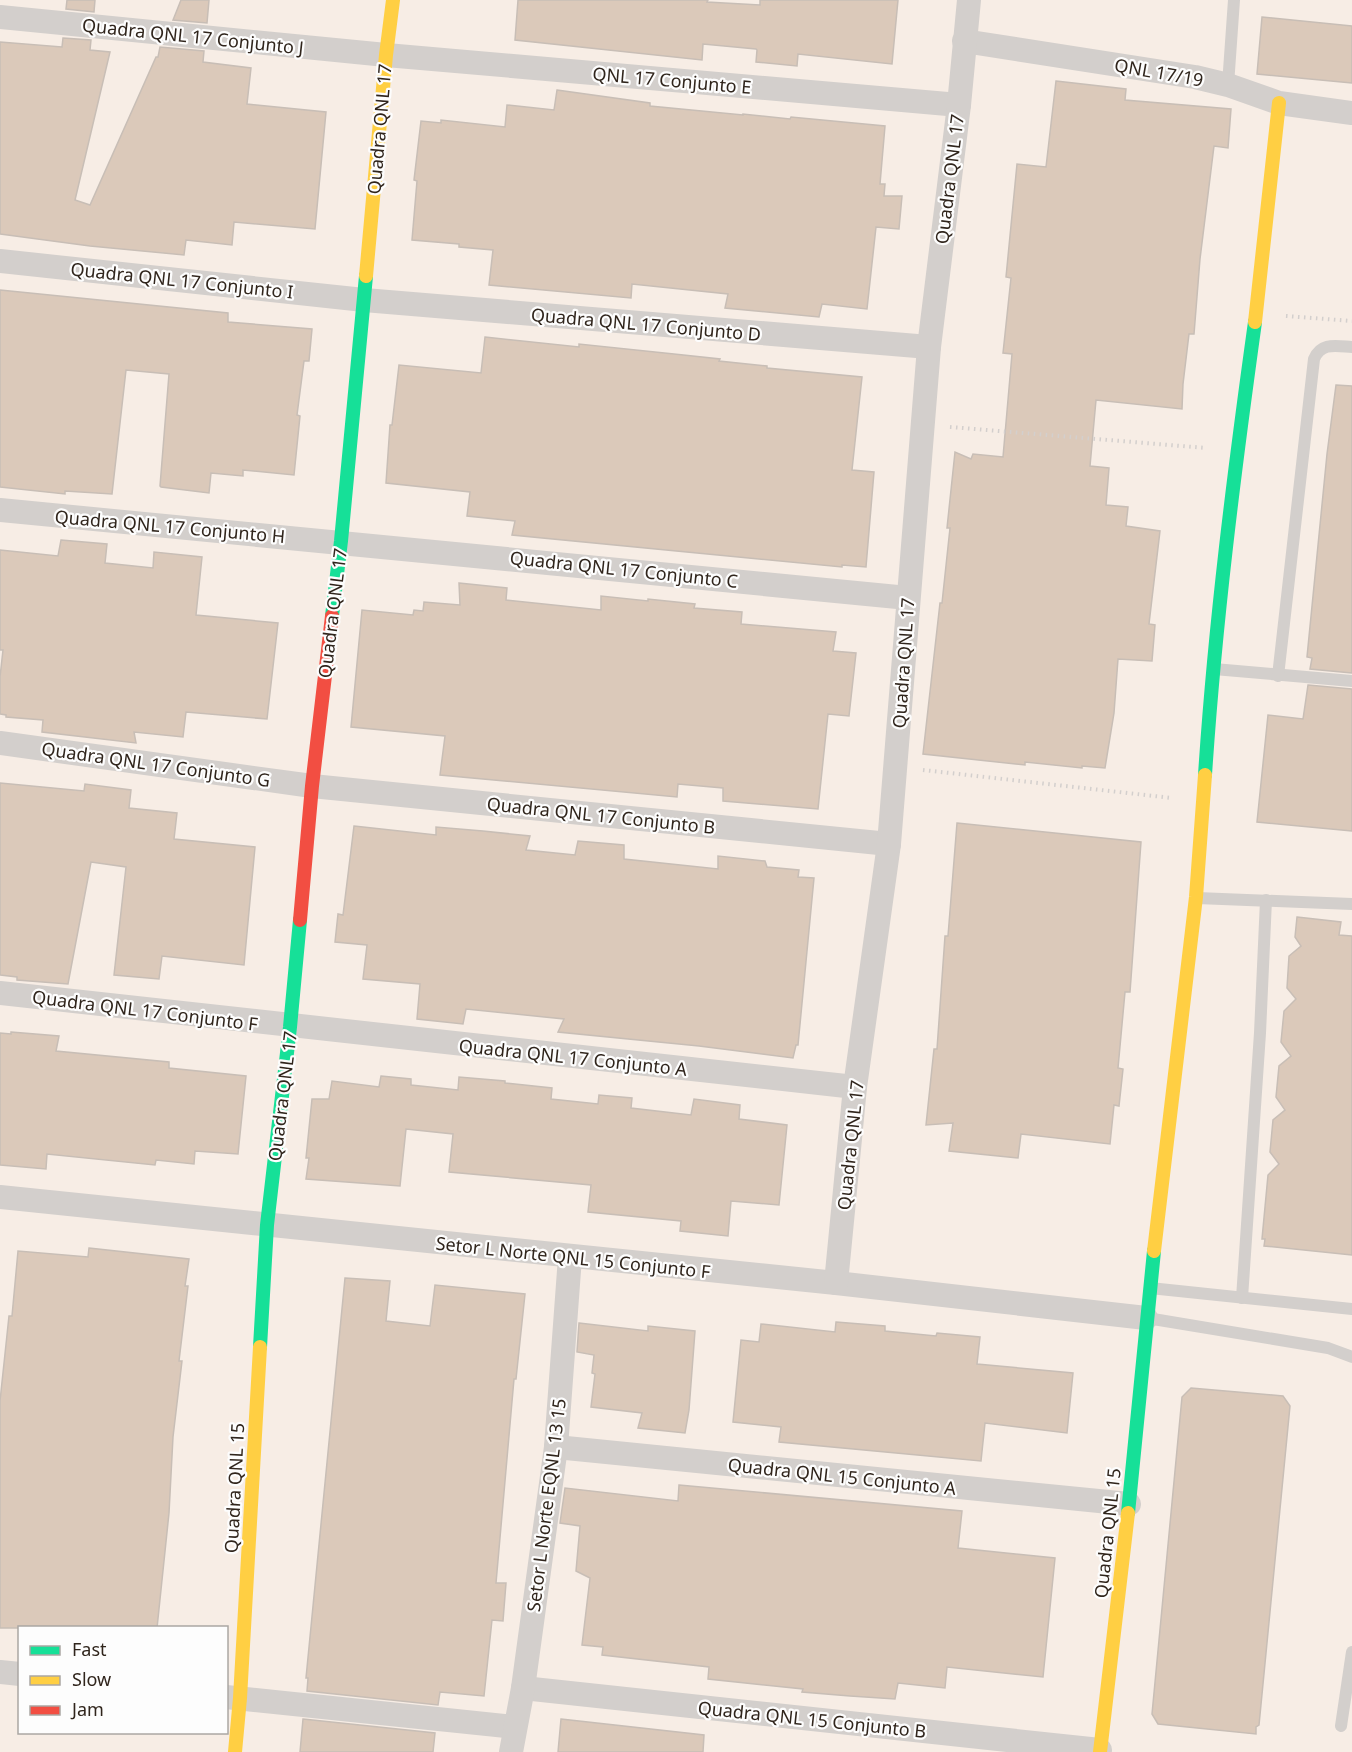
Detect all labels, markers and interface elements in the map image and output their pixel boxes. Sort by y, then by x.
street label: Quadra QNL 17 Conjunto J [81,12,305,60]
street label: QNL 17/19 [1113,52,1205,92]
street label: QNL 17 Conjunto E [592,61,752,99]
street label: Quadra QNL 17 [361,63,397,195]
street label: Quadra QNL 17 [929,113,969,245]
street label: Quadra QNL 17 Conjunto I [69,256,295,304]
street label: Quadra QNL 17 Conjunto D [530,302,762,346]
street label: Quadra QNL 17 Conjunto H [54,504,286,548]
street label: Quadra QNL 17 Conjunto C [509,545,739,593]
street label: Quadra QNL 17 [312,547,352,679]
street label: Quadra QNL 17 [886,597,920,729]
street label: Quadra QNL 17 Conjunto G [40,736,272,792]
street label: Quadra QNL 17 Conjunto B [486,791,716,839]
street label: Quadra QNL 17 Conjunto F [31,984,259,1036]
street label: Quadra QNL 17 [262,1030,302,1162]
street label: Quadra QNL 17 Conjunto A [458,1033,689,1081]
street label: Quadra QNL 17 [831,1079,869,1211]
street label: Setor L Norte QNL 15 Conjunto F [435,1231,711,1283]
street label: Setor L Norte EQNL 13 15 [521,1397,571,1613]
street label: Quadra QNL 15 [219,1422,249,1554]
street label: Quadra QNL 15 Conjunto A [727,1452,958,1500]
street label: Quadra QNL 15 [1088,1467,1126,1599]
legend [18,1626,228,1734]
text: Fast [72,1637,107,1661]
text: Slow [72,1667,111,1691]
street label: Quadra QNL 15 Conjunto B [697,1695,927,1743]
text: Jam [70,1697,104,1721]

